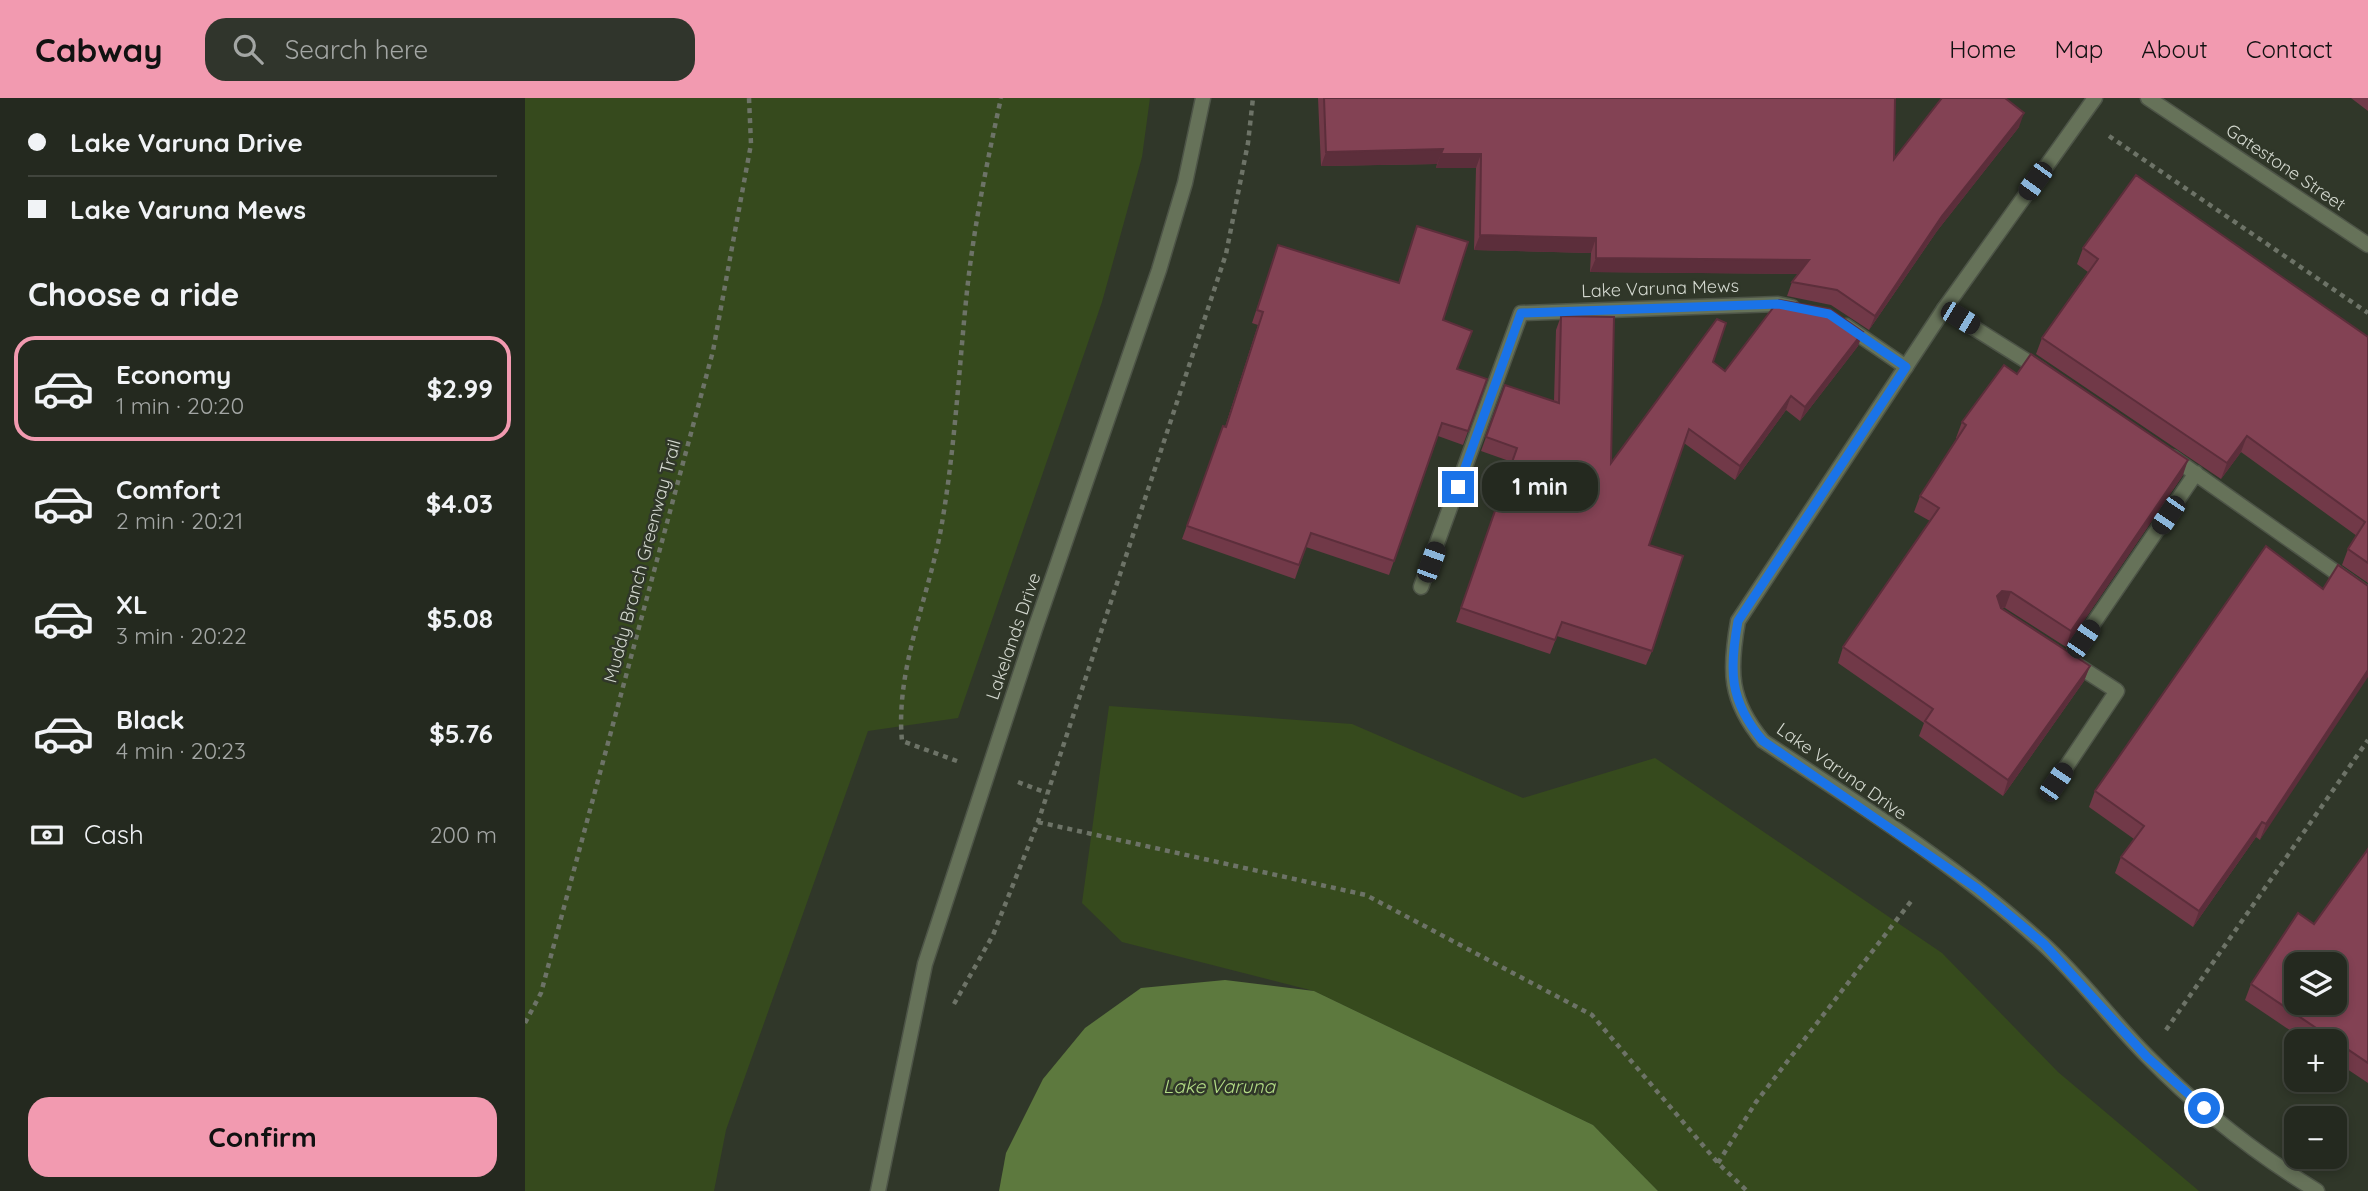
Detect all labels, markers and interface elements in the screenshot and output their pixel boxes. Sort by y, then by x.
search box [205,18,695,81]
text: Cabway [35,29,163,70]
icon: search [229,30,267,68]
text: Search here [285,33,428,66]
text: Home [1949,34,2016,64]
text: Map [2054,34,2103,64]
text: About [2141,34,2208,64]
text: Contact [2246,34,2333,64]
street label: Gatestone Street [2222,118,2350,216]
text: Lake Varuna Drive [70,126,303,159]
car [2015,158,2056,204]
text: Lake Varuna Mews [70,193,306,226]
text: Choose a ride [28,274,240,314]
street label: Lake Varuna Mews [1581,274,1739,302]
car [1937,298,1984,338]
icon: car [32,357,95,420]
text: Economy [116,358,231,391]
text: $2.99 [427,372,493,405]
text: 1 min · 20:20 [116,391,244,420]
street label: Muddy Branch Greenway Trail [598,437,686,685]
callout: 1 min [1483,462,1598,512]
route end [1442,471,1474,503]
icon: car [32,472,95,535]
text: 1 min [1512,472,1568,501]
text: Comfort [116,473,221,506]
text: $4.03 [426,487,493,520]
car [2148,492,2189,538]
text: 2 min · 20:21 [116,506,243,535]
car [1414,539,1449,585]
street label: Lakelands Drive [980,569,1046,703]
icon: car [32,587,95,650]
text: XL [116,588,148,621]
text: $5.08 [427,602,493,635]
car [2063,616,2104,662]
text: 3 min · 20:22 [116,621,247,650]
icon: car [32,702,95,765]
text: Black [116,703,185,736]
text: $5.76 [429,717,493,750]
street label: Lake Varuna Drive [1772,717,1912,825]
text: 4 min · 20:23 [116,736,246,765]
car [2036,759,2077,805]
icon: cash [28,816,66,854]
text: Cash [84,818,144,851]
text: 200 m [430,820,497,849]
map controls [2284,952,2347,1169]
button: layers [2284,952,2347,1015]
button: + [2284,1029,2347,1092]
water label: Lake Varuna [1163,1074,1276,1098]
route start [2188,1092,2220,1124]
button: Confirm [28,1097,497,1177]
button: − [2284,1106,2347,1169]

